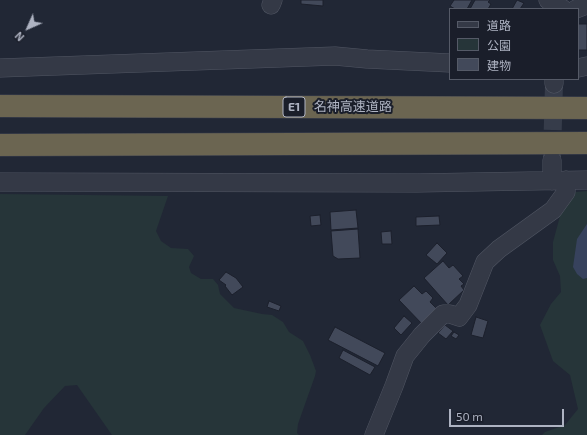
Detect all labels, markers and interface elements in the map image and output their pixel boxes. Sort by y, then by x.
north arrow [8,8,48,48]
legend [449,8,579,80]
text: 道路 [487,18,511,32]
text: N [12,29,27,44]
text: 公園 [487,38,511,52]
text: 建物 [487,58,511,72]
road number: E1 [283,97,305,117]
street label: 名神高速道路 [314,99,392,115]
scale bar [451,401,566,427]
text: 50 m [456,409,483,423]

